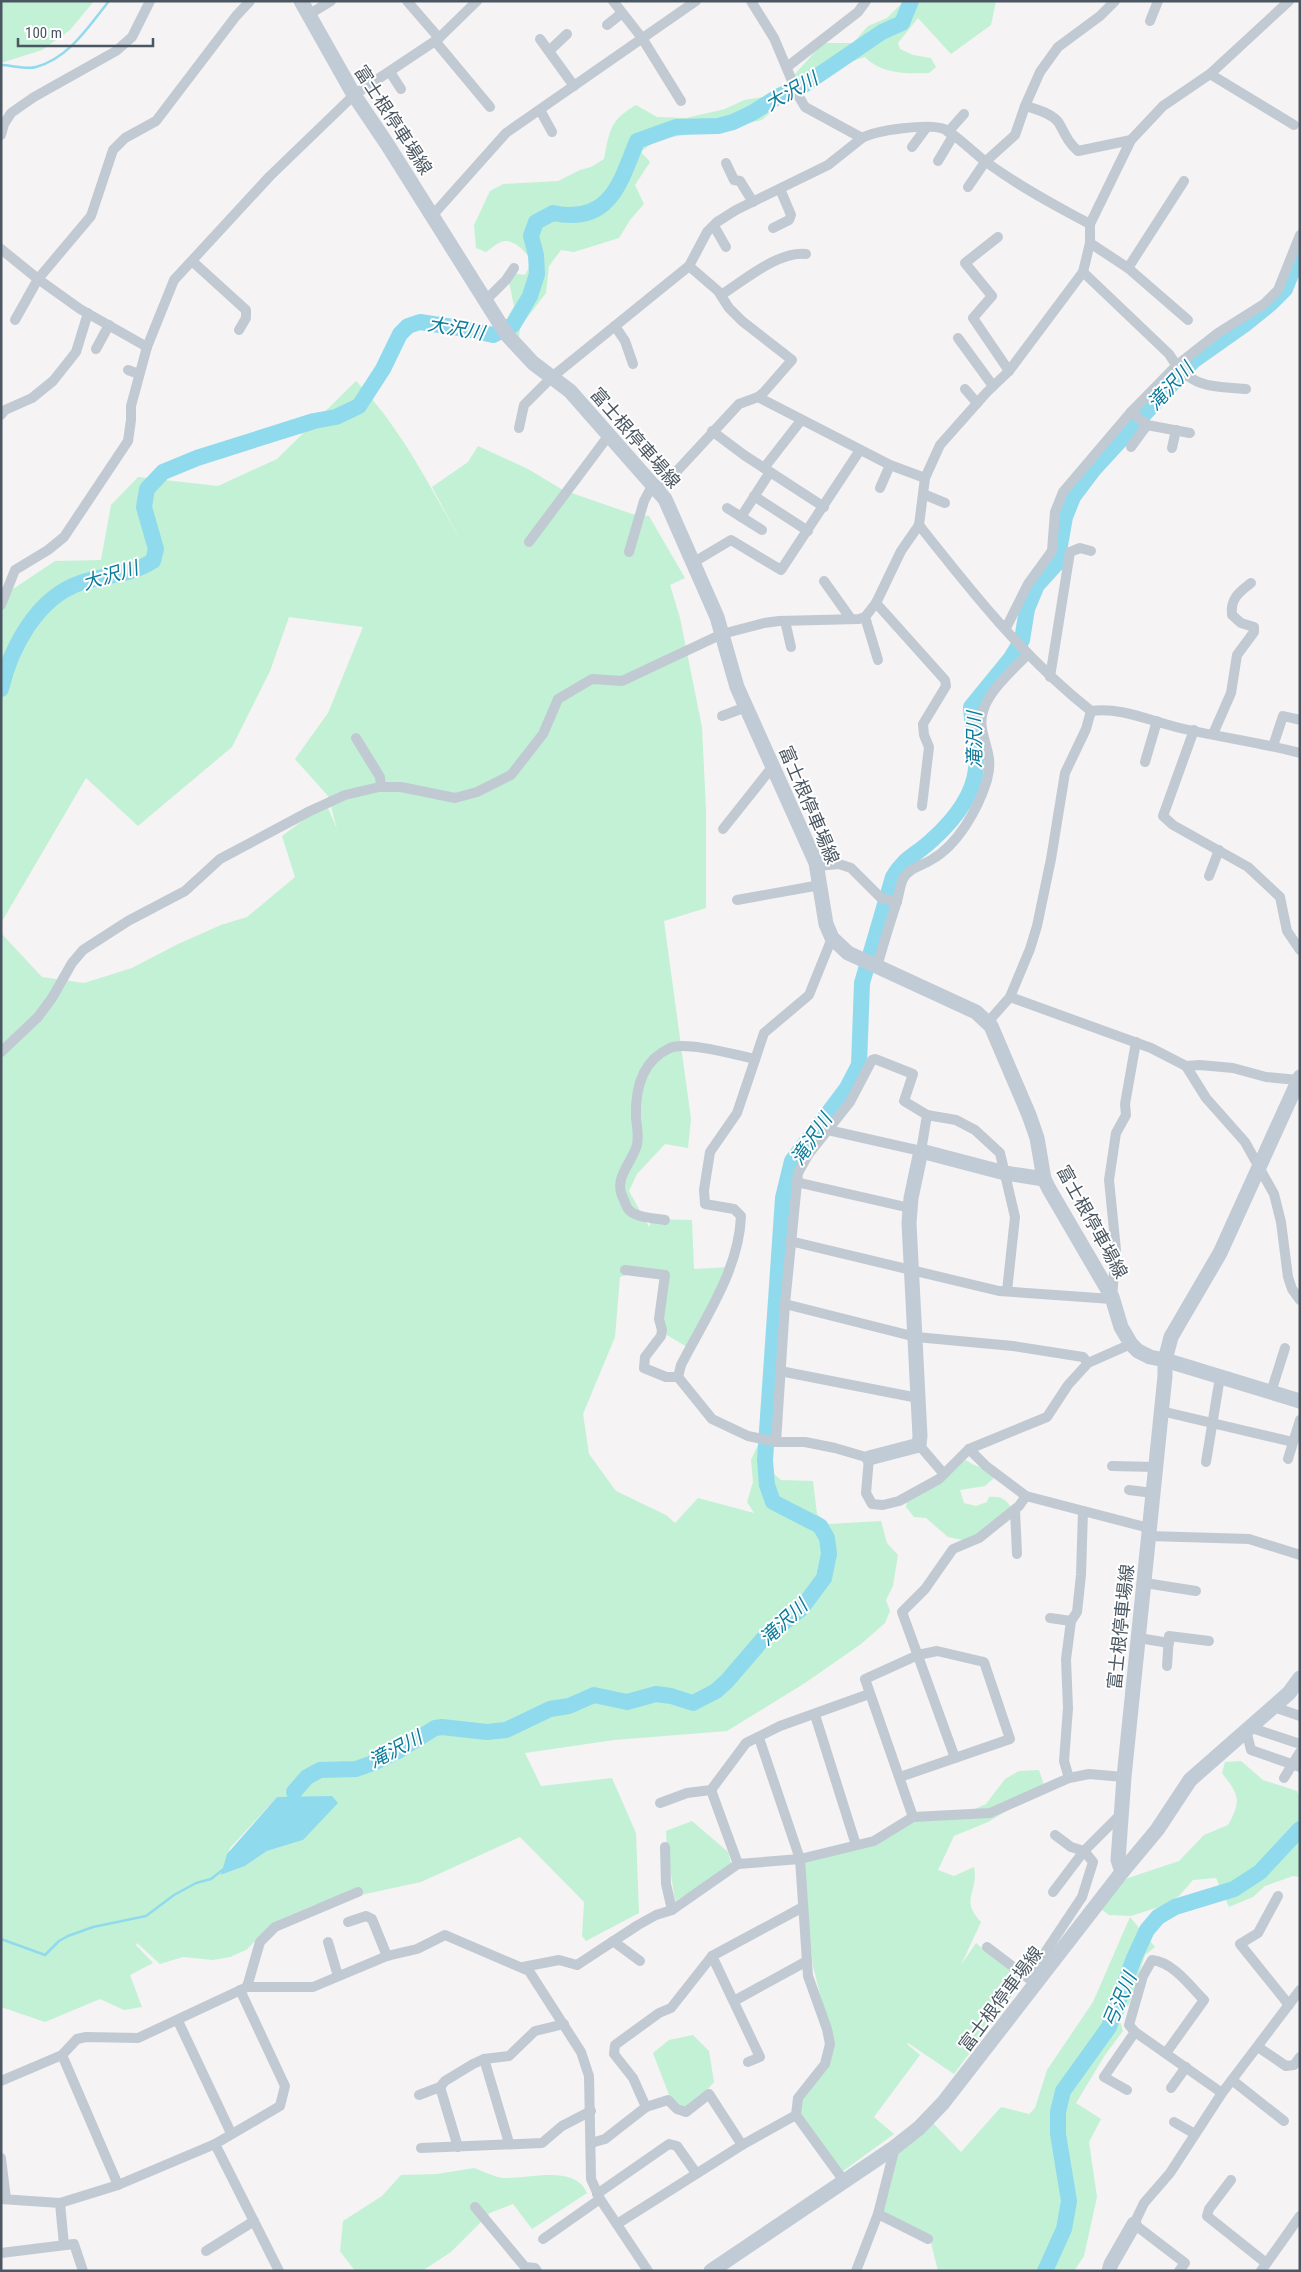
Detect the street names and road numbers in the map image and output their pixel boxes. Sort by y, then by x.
street label: 富士根停車場線 [350,61,437,178]
street label: 富士根停車場線 [586,383,685,492]
street label: 富士根停車場線 [775,743,844,867]
street label: 富士根停車場線 [1053,1162,1132,1282]
street label: 富士根停車場線 [1103,1563,1138,1691]
street label: 富士根停車場線 [954,1942,1047,2055]

